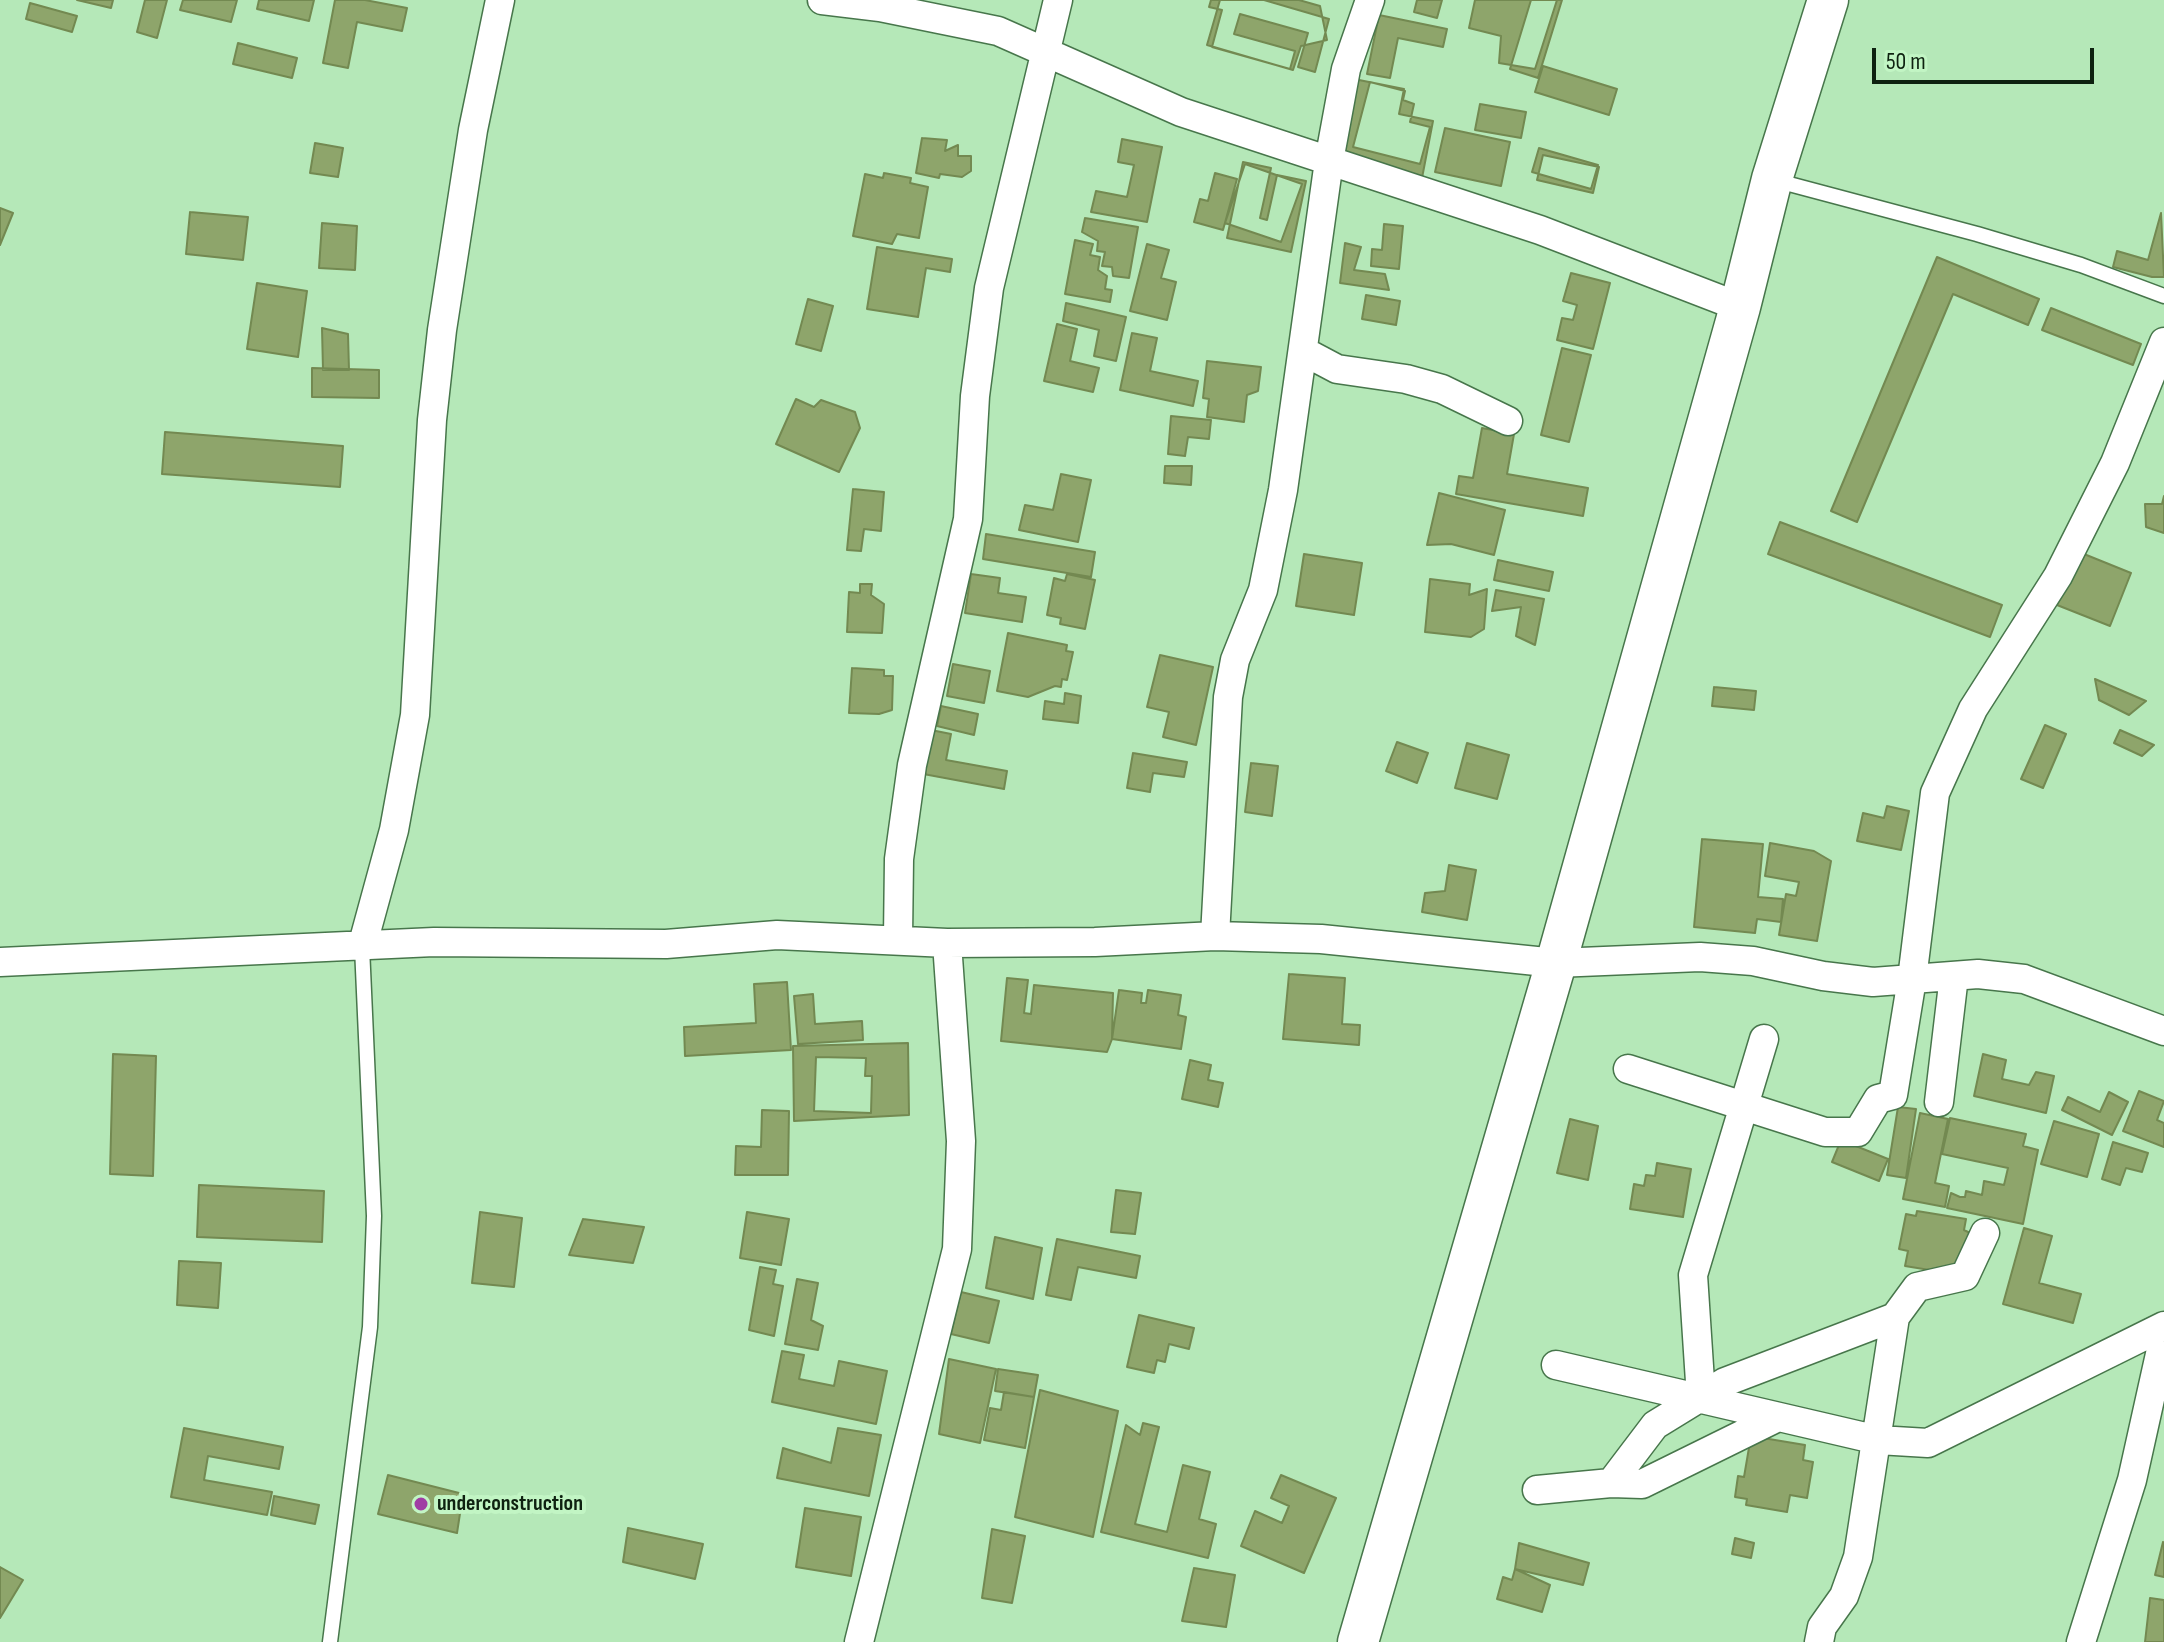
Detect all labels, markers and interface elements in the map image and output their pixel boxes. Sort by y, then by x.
scale bar [1876,32,2098,82]
text: 50 m [1886,47,1926,76]
place label: underconstruction [437,1491,583,1517]
marker: underconstruction [412,1495,430,1513]

